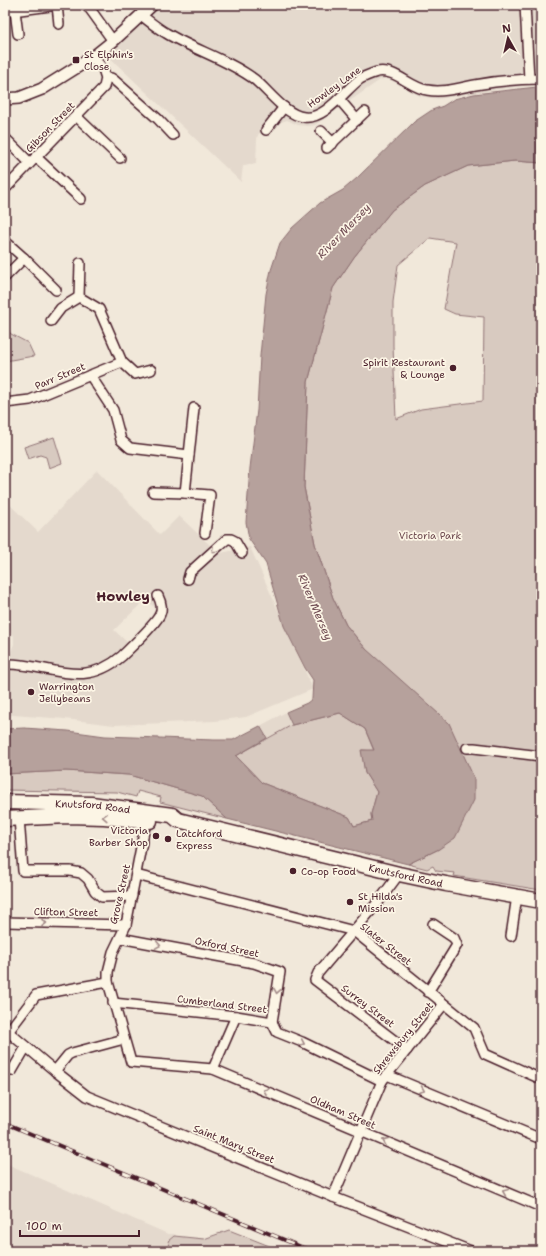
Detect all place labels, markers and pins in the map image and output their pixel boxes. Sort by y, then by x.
place label: St Elphin's Close [84,48,133,73]
marker: St Elphin's Close [71,55,81,65]
place label: Spirit Restaurant & Lounge [363,356,445,381]
marker: Spirit Restaurant & Lounge [448,363,458,373]
place label: Warrington Jellybeans [39,680,94,705]
marker: Warrington Jellybeans [26,687,36,697]
place label: Victoria Barber Shop [89,824,149,849]
place label: Latchford Express [176,827,223,852]
marker: Victoria Barber Shop [151,831,161,841]
marker: Latchford Express [163,834,173,844]
place label: Co-op Food [301,865,357,878]
marker: Co-op Food [288,866,298,876]
place label: St Hilda's Mission [358,890,403,915]
marker: St Hilda's Mission [345,897,355,907]

